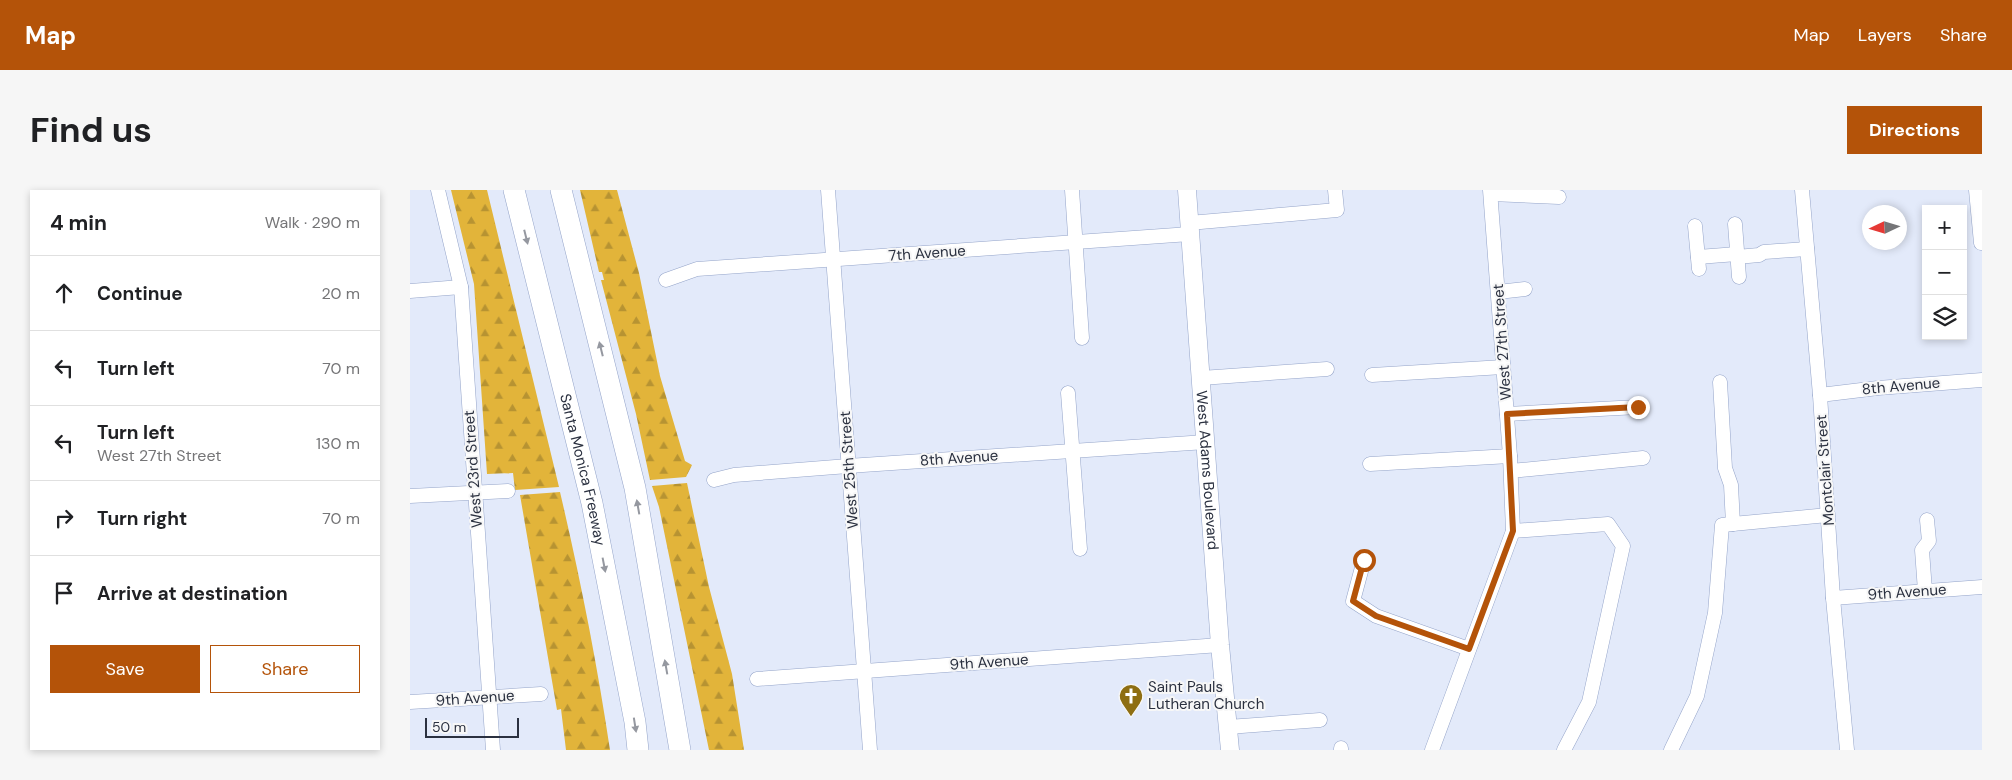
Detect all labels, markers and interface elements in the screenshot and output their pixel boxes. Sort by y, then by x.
text: Map [25,20,76,51]
text: Map [1794,23,1830,47]
text: Layers [1858,23,1912,47]
text: Share [1940,23,1987,47]
button: Directions [1847,106,1982,154]
text: Find us [30,107,152,153]
north arrow [1862,205,1907,250]
map controls [1922,205,1967,340]
button: + [1922,205,1967,250]
text: 4 min [50,209,107,237]
text: Walk · 290 m [265,212,360,233]
one-way arrow [522,230,530,245]
street label: 7th Avenue [888,240,966,266]
button: − [1922,250,1967,295]
icon: ahead [50,279,78,307]
text: Continue [97,281,183,306]
text: 20 m [321,283,360,304]
street label: West 27th Street [1488,283,1516,401]
button: layers [1922,295,1967,340]
one-way arrow [597,342,605,357]
icon: left [50,354,78,382]
text: Turn left [97,356,175,381]
text: 70 m [322,358,360,379]
street label: 8th Avenue [1861,373,1941,399]
street label: West Adams Boulevard [1192,390,1223,551]
street label: Santa Monica Freeway [555,392,610,548]
route end [1627,396,1650,419]
street label: West 23rd Street [459,409,487,529]
street label: West 25th Street [835,410,863,530]
street label: Montclair Street [1811,414,1839,526]
text: Turn left [97,420,175,445]
icon: left [50,429,78,457]
text: 130 m [316,433,360,454]
text: West 27th Street [97,445,222,466]
street label: 8th Avenue [919,445,999,471]
one-way arrow [634,499,642,515]
icon: right [50,504,78,532]
text: Turn right [97,506,187,531]
text: 70 m [322,508,360,529]
route start [1353,549,1376,572]
one-way arrow [601,558,609,574]
icon: arrive [50,579,78,607]
street label: 9th Avenue [1867,579,1947,605]
text: Arrive at destination [97,581,288,606]
button: Save [50,645,200,693]
button: Share [210,645,360,693]
street label: 9th Avenue [949,649,1029,675]
one-way arrow [661,659,669,675]
place label: Saint Pauls Lutheran Church [1148,677,1264,714]
church icon: Saint Pauls Lutheran Church [1118,683,1144,717]
street label: 9th Avenue [435,685,515,711]
scale bar [425,715,519,738]
one-way arrow [631,717,639,733]
text: 50 m [432,718,466,736]

